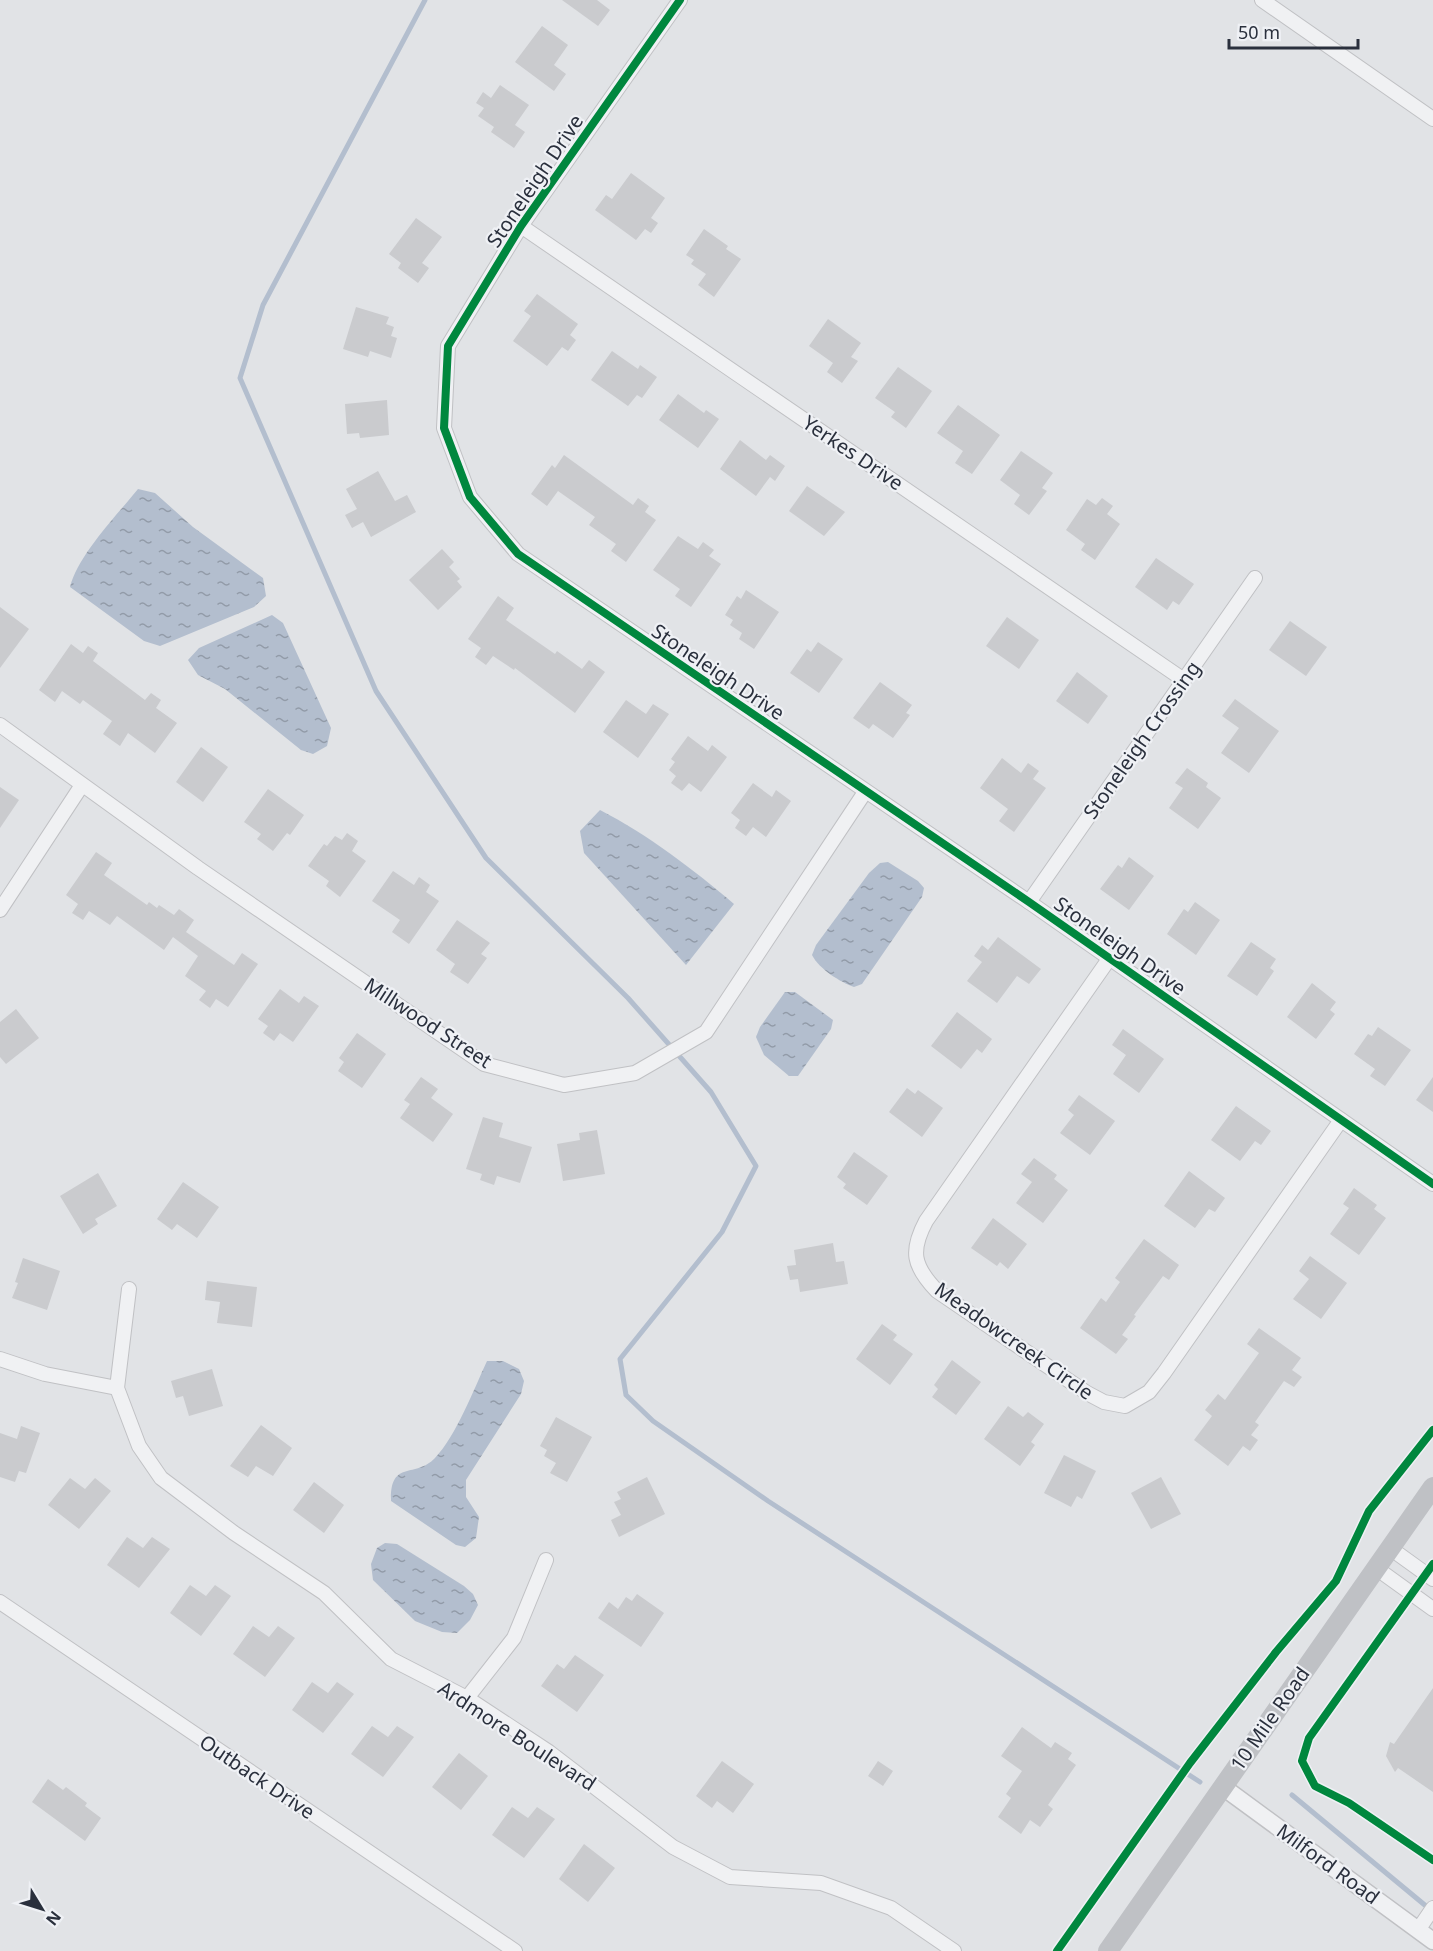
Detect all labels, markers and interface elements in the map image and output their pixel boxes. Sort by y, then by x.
scale bar [1229,12,1358,50]
text: 50 m [1238,20,1280,44]
street label: Stoneleigh Drive [480,109,589,252]
street label: Yerkes Drive [798,409,909,496]
street label: Stoneleigh Drive [647,617,790,726]
street label: Stoneleigh Crossing [1077,655,1206,824]
street label: Stoneleigh Drive [1049,890,1191,1001]
street label: Millwood Street [359,971,497,1074]
street label: Meadowcreek Circle [930,1276,1099,1406]
street label: 10 Mile Road [1224,1661,1315,1776]
street label: Ardmore Boulevard [433,1674,601,1797]
street label: Outback Drive [194,1728,320,1825]
street label: Milford Road [1271,1817,1385,1910]
north arrow [12,1879,72,1939]
text: N [41,1906,66,1930]

